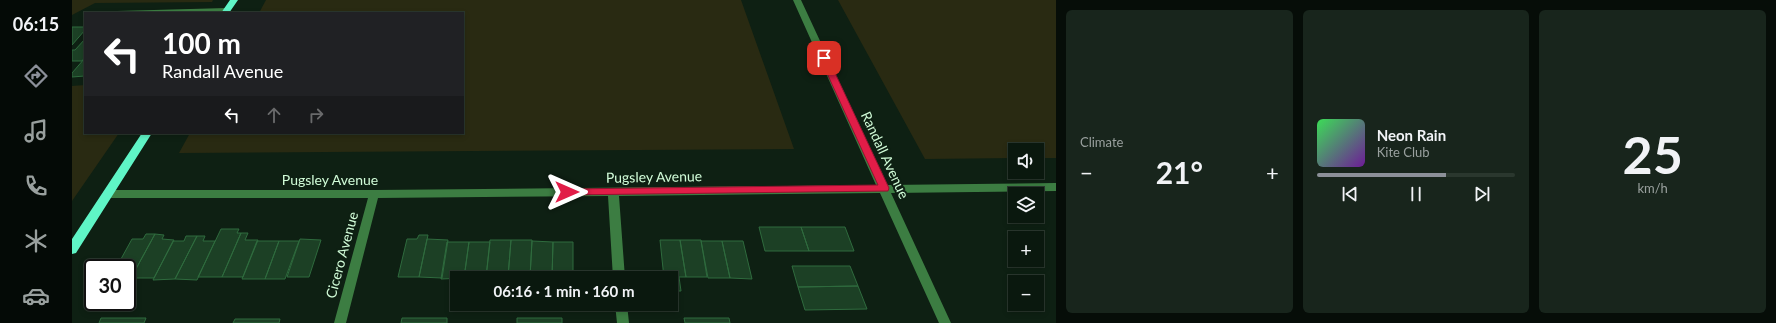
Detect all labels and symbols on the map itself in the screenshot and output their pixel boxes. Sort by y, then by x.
pin [807,41,841,75]
street label: Randall Avenue [858,108,913,201]
street label: Pugsley Avenue [606,167,702,186]
street label: Pugsley Avenue [282,171,378,188]
position arrow [546,171,588,213]
street label: Cicero Avenue [322,210,361,300]
speed limit sign: 30 [84,259,136,311]

